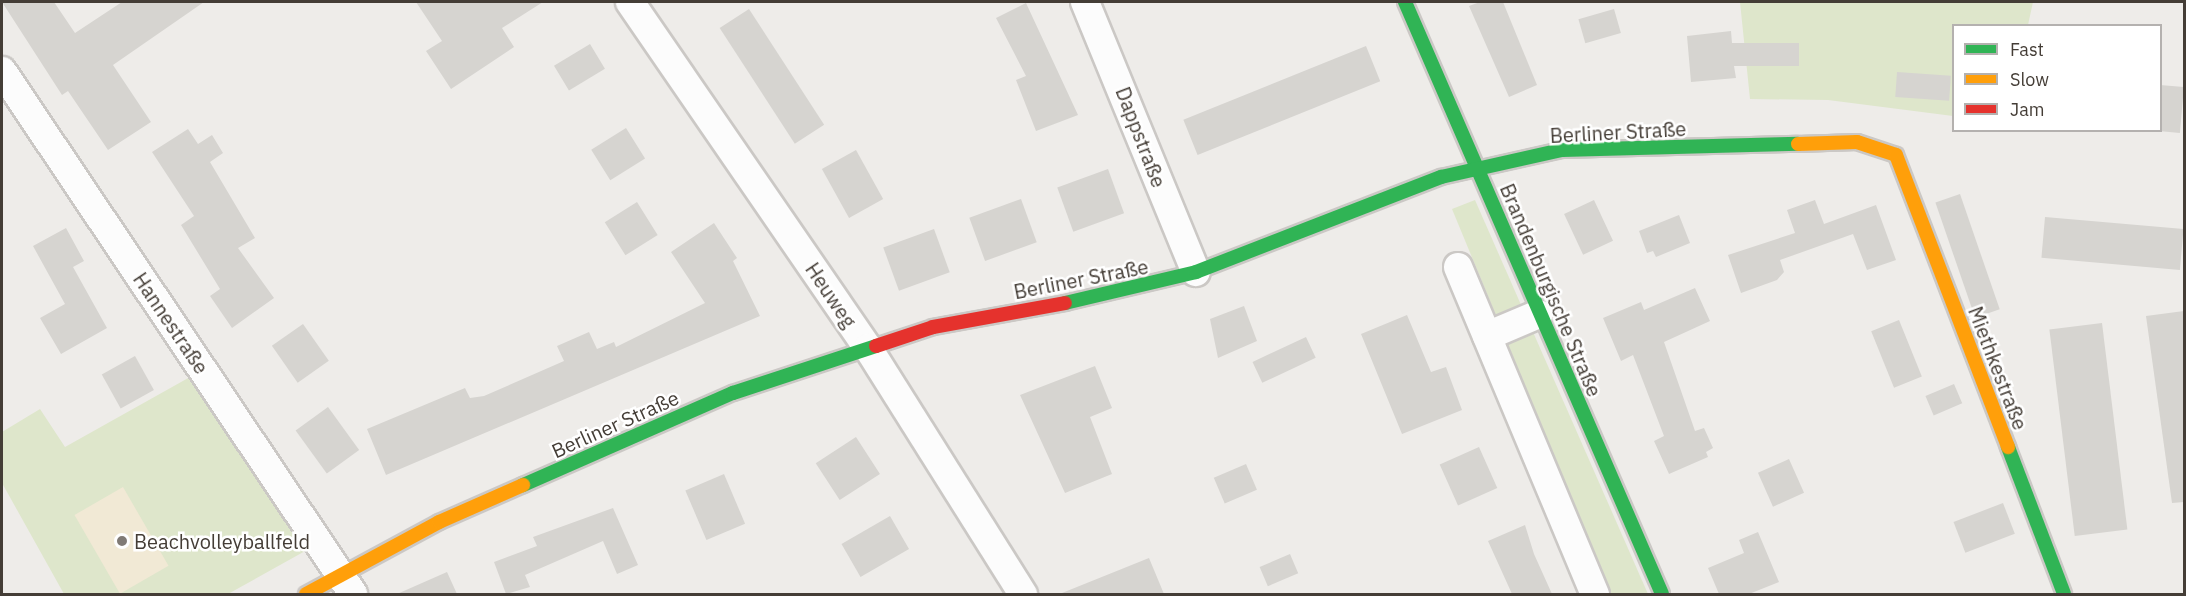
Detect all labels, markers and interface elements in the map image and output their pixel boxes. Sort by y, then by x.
legend [1952,24,2162,132]
text: Fast [2010,38,2044,61]
text: Slow [2010,68,2049,91]
street label: Dappstraße [1111,83,1171,191]
text: Jam [2010,98,2045,121]
street label: Berliner Straße [1549,116,1687,148]
street label: Brandenburgische Straße [1495,180,1607,400]
street label: Berliner Straße [1012,254,1150,304]
street label: Heuweg [801,258,861,332]
street label: Hannestraße [128,268,214,378]
street label: Miethkestraße [1963,303,2033,433]
street label: Berliner Straße [548,385,682,463]
place label: Beachvolleyballfeld [134,529,310,553]
marker: Beachvolleyballfeld [115,534,129,548]

